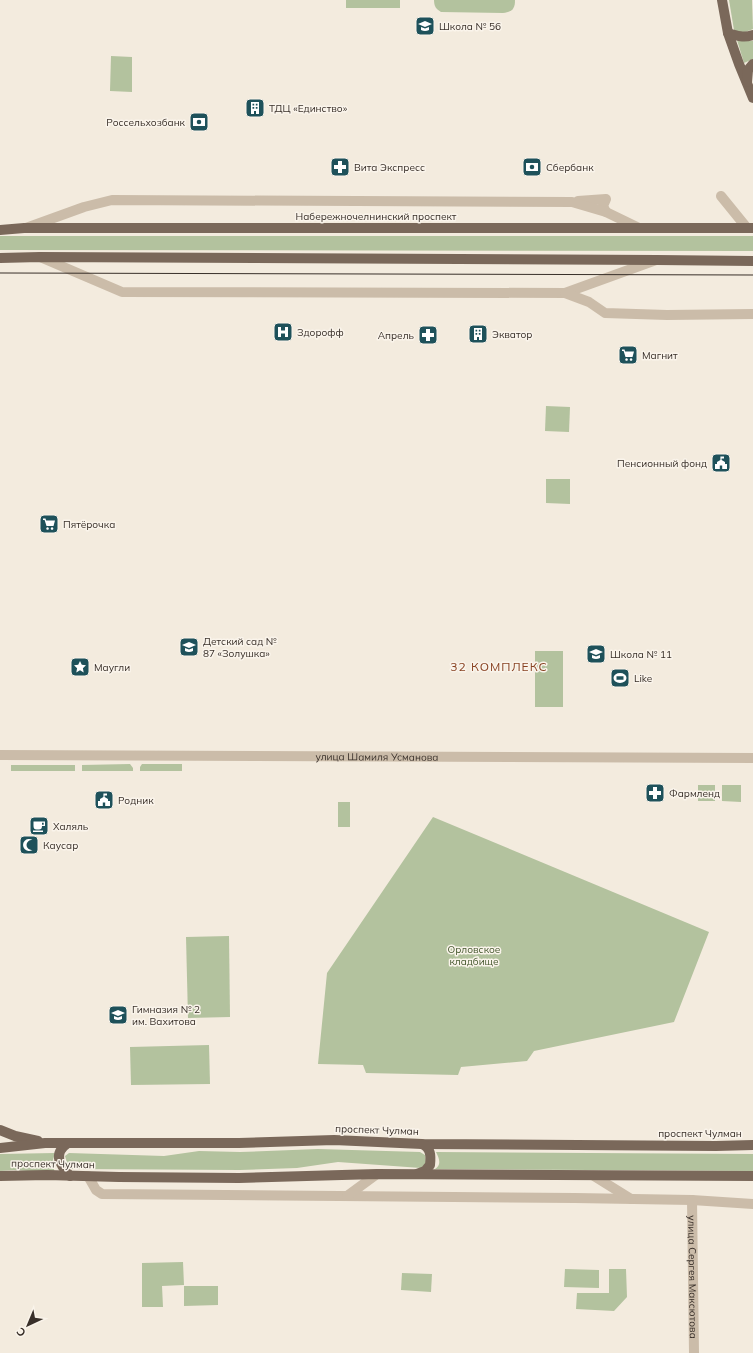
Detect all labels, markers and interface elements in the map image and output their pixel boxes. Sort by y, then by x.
school or university icon: Школа № 56 [414,15,436,37]
place label: Школа № 56 [439,20,501,33]
building icon: ТДЦ «Единство» [244,97,266,119]
place label: ТДЦ «Единство» [269,102,348,115]
bank icon: Россельхозбанк [188,111,210,133]
place label: Россельхозбанк [106,116,186,129]
pharmacy icon: Вита Экспресс [329,156,351,178]
bank icon: Сбербанк [521,156,543,178]
place label: Вита Экспресс [354,161,425,174]
place label: Сбербанк [546,161,594,174]
street label: Набережночелнинский проспект [296,210,457,223]
hospital icon: Здорофф [272,321,294,343]
building icon: Экватор [467,323,489,345]
pharmacy icon: Апрель [417,324,439,346]
place label: Здорофф [297,326,344,339]
place label: Экватор [492,328,532,341]
place label: Апрель [378,329,414,342]
supermarket icon: Магнит [617,344,639,366]
place label: Магнит [642,349,678,362]
public building icon: Пенсионный фонд [710,452,732,474]
place label: Пенсионный фонд [617,457,707,470]
supermarket icon: Пятёрочка [38,513,60,535]
place label: Пятёрочка [63,518,115,531]
place label: Детский сад № 87 «Золушка» [203,635,277,660]
school or university icon: Детский сад № 87 «Золушка» [178,636,200,658]
school or university icon: Школа № 11 [585,643,607,665]
place label: Школа № 11 [610,648,672,661]
place icon: Маугли [69,656,91,678]
district label: 32 КОМПЛЕКС [450,659,548,674]
place label: Маугли [94,661,130,674]
sports icon: Like [609,667,631,689]
place label: Like [634,672,652,685]
street label: улица Шамиля Усманова [316,750,438,763]
pharmacy icon: Фармленд [644,782,666,804]
place label: Фармленд [669,787,720,800]
public building icon: Родник [93,789,115,811]
place label: Родник [118,794,154,807]
cafe icon: Халяль [28,815,50,837]
place label: Халяль [53,820,89,833]
mosque icon: Каусар [18,834,40,856]
place label: Каусар [43,839,78,852]
park label: Орловское кладбище [448,943,501,968]
place label: Гимназия № 2 им. Вахитова [132,1003,200,1028]
school or university icon: Гимназия № 2 им. Вахитова [107,1004,129,1026]
street label: проспект Чулман [335,1122,419,1138]
street label: проспект Чулман [658,1127,742,1140]
street label: проспект Чулман [11,1157,95,1171]
street label: улица Сергея Максютова [686,1215,700,1339]
north arrow [8,1305,48,1345]
text: С [13,1324,29,1340]

